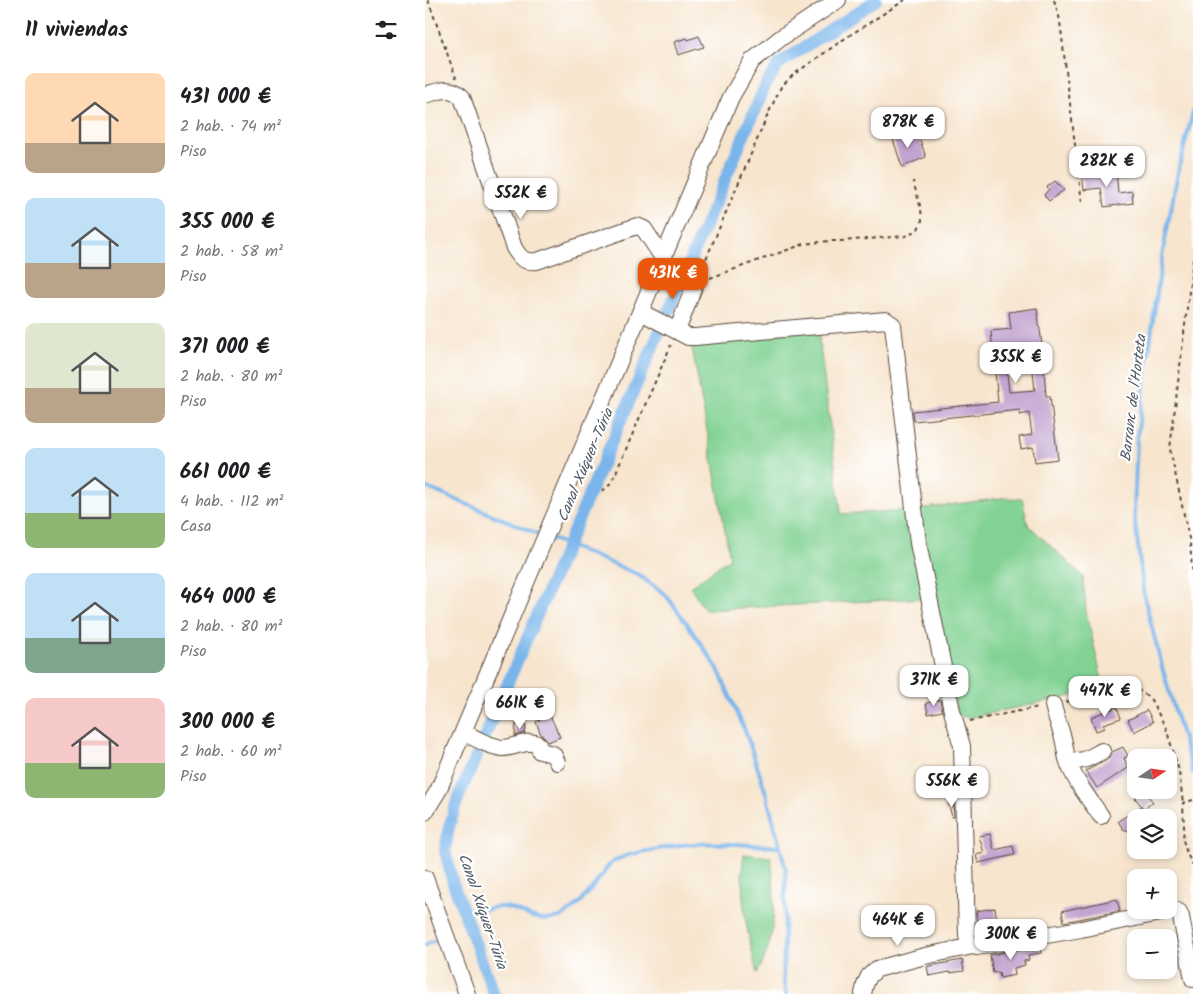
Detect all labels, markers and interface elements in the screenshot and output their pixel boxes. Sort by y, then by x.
text: 11 viviendas [25,14,128,47]
icon: filters [372,16,400,44]
text: 431 000 € [180,81,271,114]
icon: home [65,93,125,153]
pin: 878K € [867,106,949,149]
text: 878K € [882,110,934,135]
text: 2 hab. · 74 m² [180,114,281,139]
text: Piso [180,139,207,164]
pin: 282K € [1066,146,1148,188]
text: 282K € [1080,149,1134,174]
pin: 552K € [480,178,562,220]
text: 552K € [495,181,547,206]
text: 355 000 € [180,206,275,239]
icon: home [65,218,125,278]
text: 2 hab. · 58 m² [180,239,283,264]
pin: 431K € [632,258,714,300]
text: 431K € [649,261,697,286]
text: Piso [180,264,207,289]
text: 371 000 € [180,331,270,364]
water label: Barranc de l'Horteta [1114,332,1154,463]
pin: 355K € [975,342,1057,384]
icon: home [65,343,125,403]
text: 355K € [991,345,1041,370]
text: 2 hab. · 80 m² [180,364,282,389]
text: Piso [180,389,207,414]
water label: Canal Xúquer-Túria [551,404,621,526]
text: 661 000 € [180,456,271,489]
icon: home [65,468,125,528]
text: 4 hab. · 112 m² [180,489,284,514]
text: Casa [180,514,211,539]
text: 464 000 € [180,581,276,614]
icon: home [65,593,125,653]
text: 2 hab. · 80 m² [180,614,282,639]
text: Piso [180,639,207,664]
pin: 371K € [893,664,975,707]
text: 371K € [910,668,958,693]
pin: 447K € [1064,676,1146,718]
text: 447K € [1080,679,1130,704]
pin: 661K € [479,688,561,730]
text: 661K € [496,691,544,716]
text: 300 000 € [180,706,275,739]
icon: home [65,718,125,778]
text: 2 hab. · 60 m² [180,739,282,764]
north arrow [1127,749,1177,799]
map controls [1127,749,1177,979]
text: Piso [180,764,207,789]
pin: 556K € [911,766,993,808]
text: 556K € [927,769,977,794]
button: layers [1127,809,1177,859]
water label: Canal Xúquer-Túria [451,850,513,973]
button: + [1127,869,1177,919]
pin: 464K € [857,904,939,947]
text: 464K € [872,908,924,933]
pin: 300K € [970,918,1052,961]
text: 300K € [985,922,1037,947]
button: − [1127,929,1177,979]

